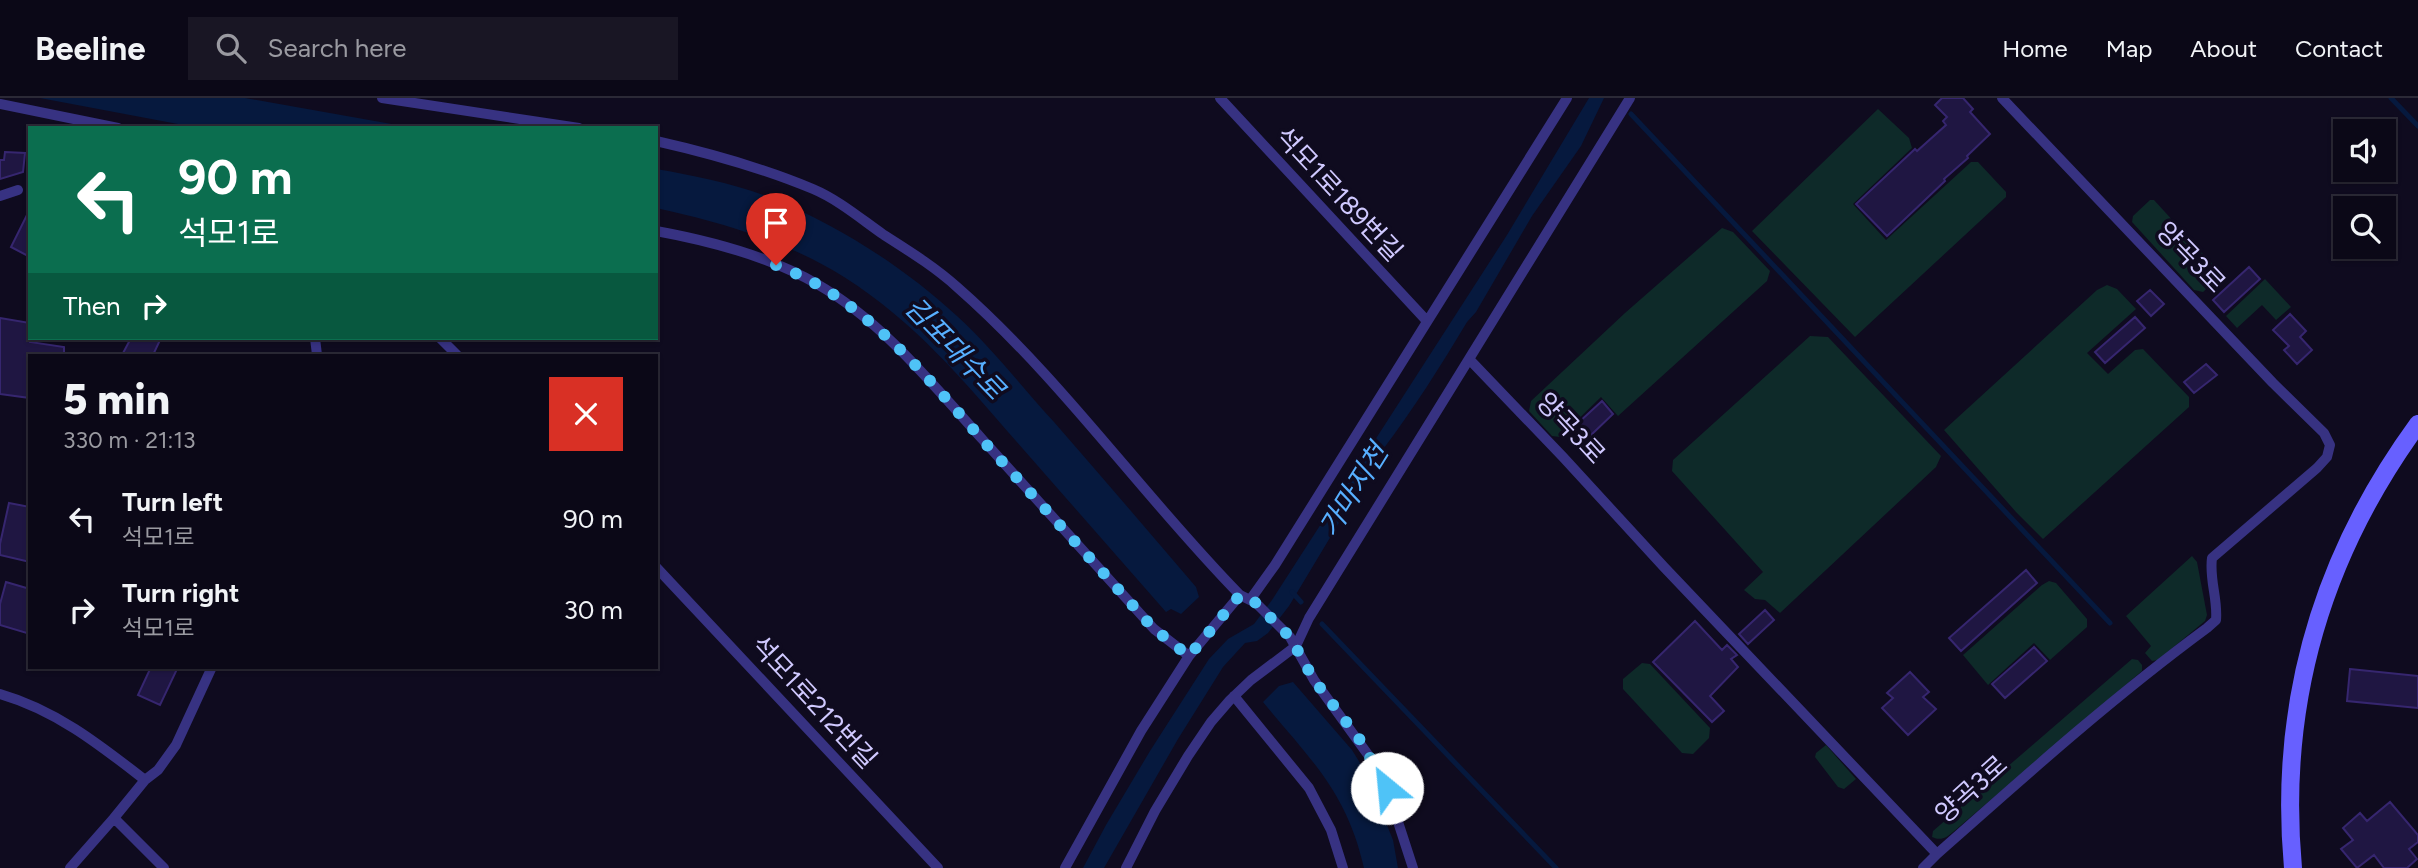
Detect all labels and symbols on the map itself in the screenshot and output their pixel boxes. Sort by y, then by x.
street label: 석모1로189번길 [1269,120,1409,268]
pin [746,193,806,265]
street label: 양곡3로 [2150,215,2232,299]
water label: 김포대수로 [898,290,1013,407]
street label: 양곡3로 [1530,386,1612,470]
water label: 가마지천 [1311,435,1396,543]
street label: 석모1로212번길 [744,629,884,775]
street label: 양곡3로 [1928,748,2014,830]
position arrow [1350,751,1424,825]

